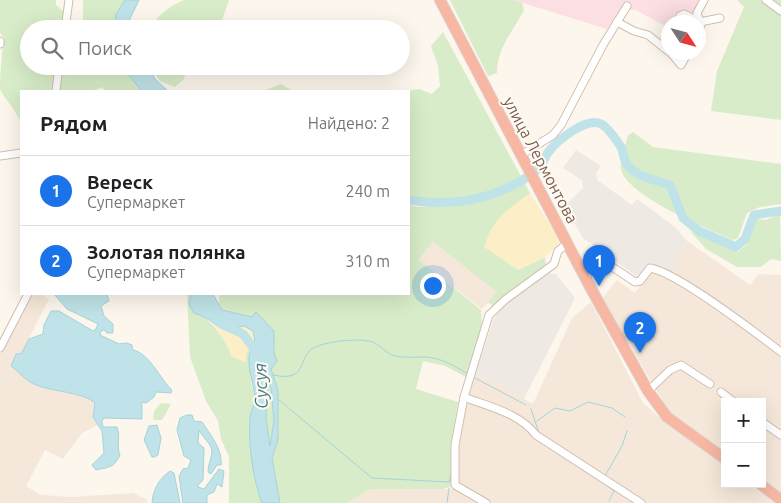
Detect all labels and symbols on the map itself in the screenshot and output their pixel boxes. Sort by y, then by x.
north arrow [661,15,706,60]
street label: улица Лермонтова [500,94,582,226]
pin: 1 [583,245,615,286]
your location [420,273,446,299]
pin: 2 [624,312,656,353]
water label: Сусуя [249,363,271,409]

